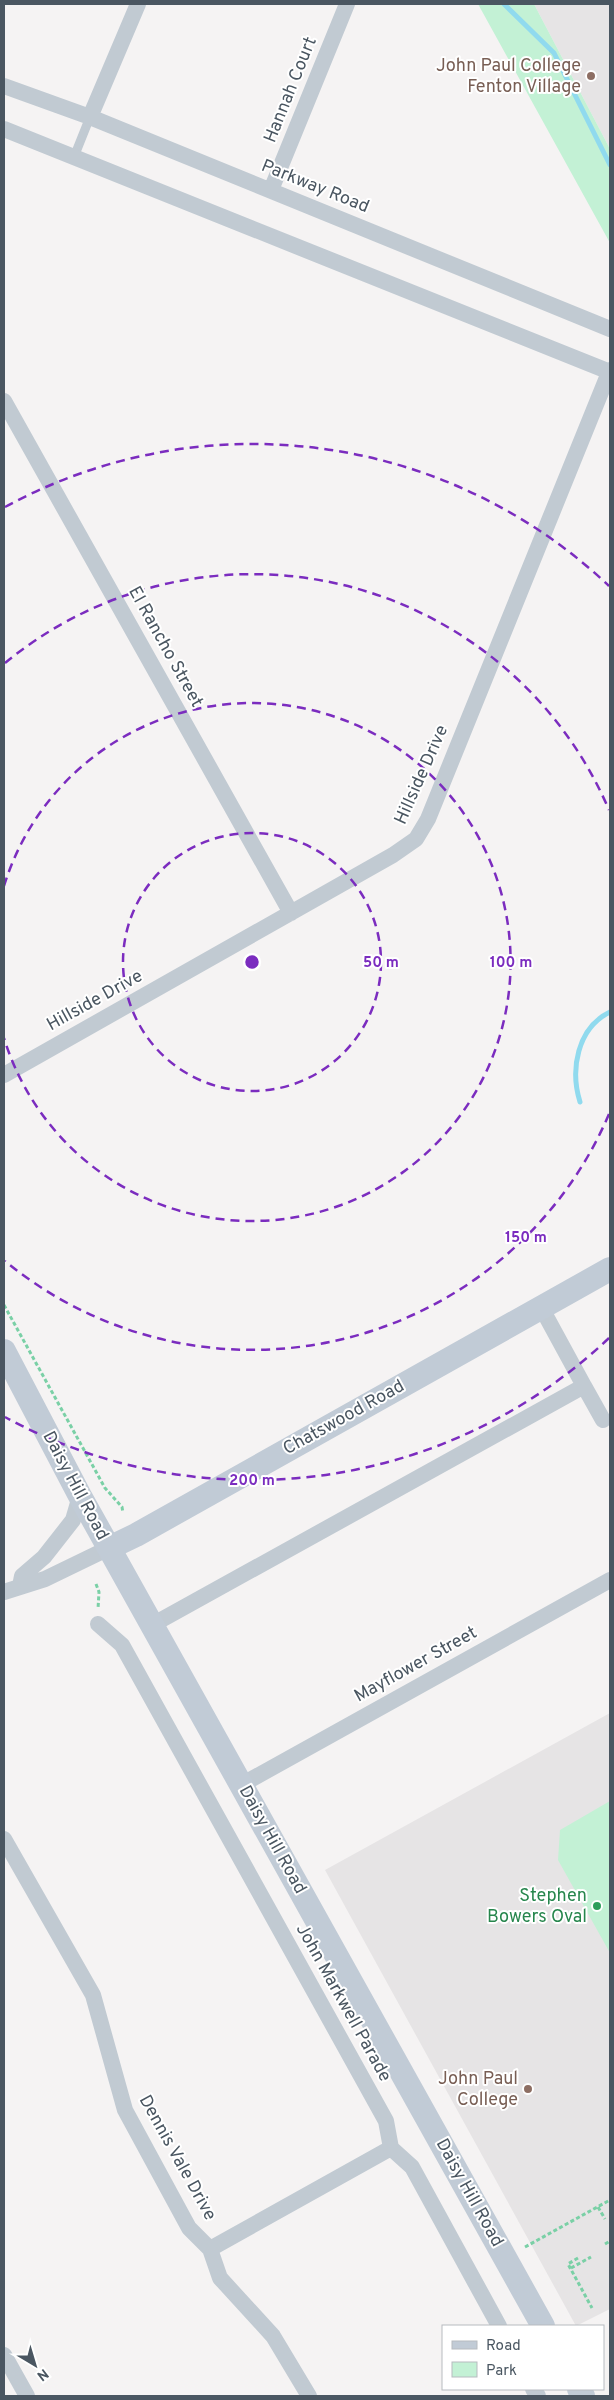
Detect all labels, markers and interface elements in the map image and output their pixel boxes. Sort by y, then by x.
street label: Hannah Court [259,34,323,146]
place label: John Paul College Fenton Village [436,55,581,99]
marker: John Paul College Fenton Village [585,70,597,82]
street label: Parkway Road [258,155,372,219]
street label: El Rancho Street [122,582,208,712]
street label: Hillside Drive [390,722,454,828]
centre of rings [243,953,261,971]
text: 50 m [363,954,399,973]
text: 100 m [490,954,532,973]
street label: Hillside Drive [43,965,147,1037]
text: 150 m [505,1229,547,1248]
street label: Chatswood Road [279,1375,409,1461]
street label: Daisy Hill Road [37,1427,113,1545]
text: 200 m [229,1472,275,1491]
street label: Mayflower Street [351,1622,481,1708]
street label: Daisy Hill Road [233,1782,311,1898]
place label: Stephen Bowers Oval [487,1885,587,1929]
marker: Stephen Bowers Oval [591,1900,603,1912]
street label: John Markwell Parade [290,1920,396,2086]
place label: John Paul College [438,2068,518,2112]
marker: John Paul College [522,2083,534,2095]
street label: Dennis Vale Drive [133,2091,221,2225]
street label: Daisy Hill Road [430,2135,508,2251]
legend [442,2325,604,2390]
text: Road [486,2337,521,2356]
north arrow [10,2340,60,2390]
text: Park [486,2362,517,2381]
text: N [33,2364,51,2384]

